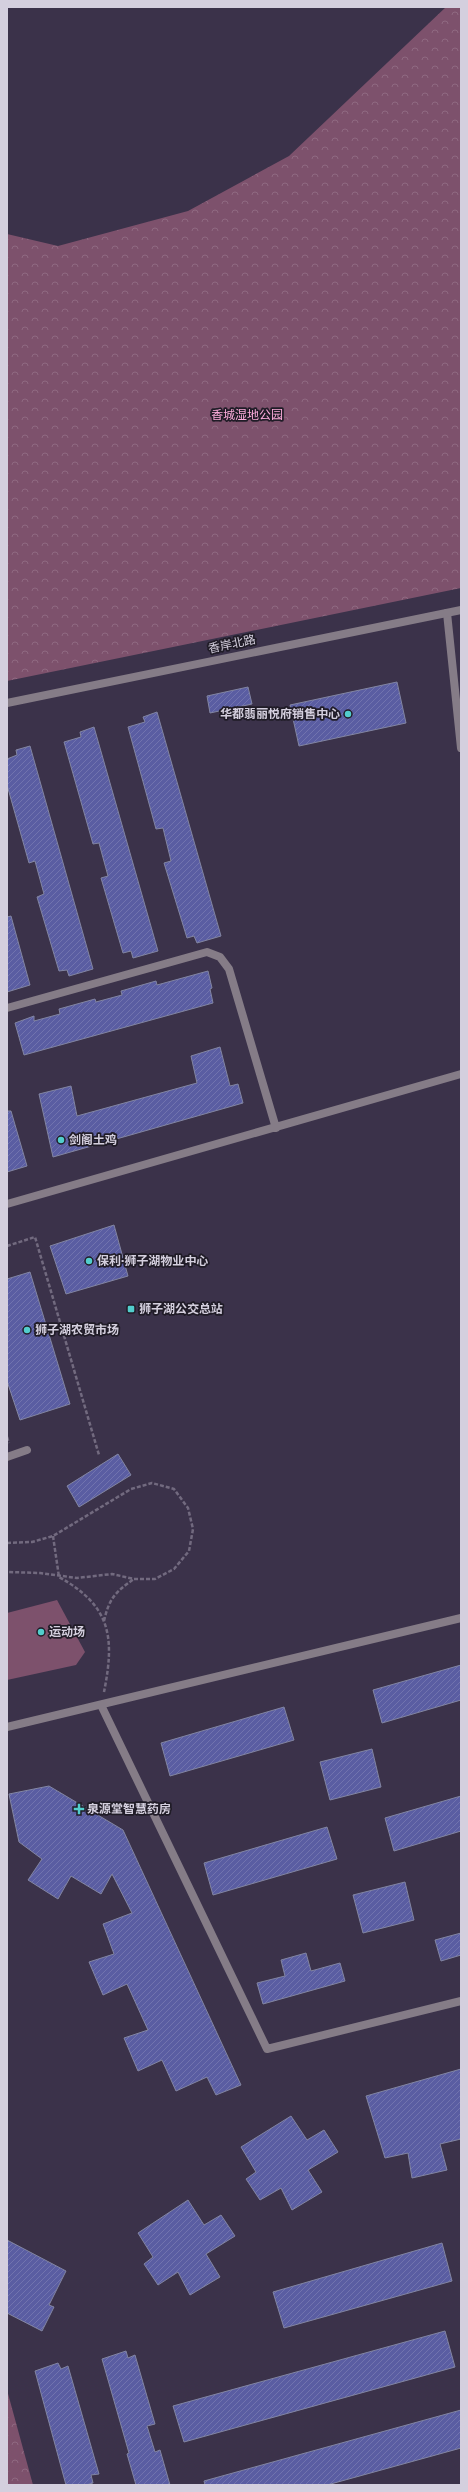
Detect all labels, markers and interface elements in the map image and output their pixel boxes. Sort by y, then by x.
park label: 香城湿地公园 [211,408,283,422]
street label: 香岸北路 [207,632,257,656]
place label: 华都翡丽悦府销售中心 [220,707,340,721]
marker: 华都翡丽悦府销售中心 [343,709,353,719]
place label: 剑阁土鸡 [69,1133,117,1147]
marker: 剑阁土鸡 [56,1135,66,1145]
place label: 保利·狮子湖物业中心 [97,1254,208,1268]
marker: 保利·狮子湖物业中心 [84,1256,94,1266]
place label: 狮子湖公交总站 [139,1302,223,1316]
marker: 狮子湖公交总站 [126,1304,136,1314]
place label: 狮子湖农贸市场 [35,1323,119,1337]
marker: 狮子湖农贸市场 [22,1325,32,1335]
place label: 运动场 [49,1625,85,1639]
marker: 运动场 [36,1627,46,1637]
place label: 泉源堂智慧药房 [87,1802,171,1816]
marker: 泉源堂智慧药房 [74,1804,84,1814]

